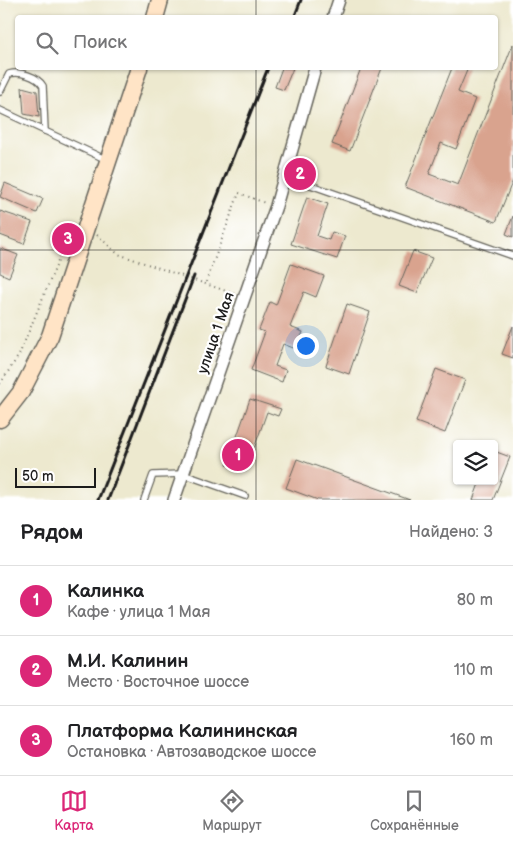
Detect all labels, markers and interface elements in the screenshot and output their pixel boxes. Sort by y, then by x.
search box [15,15,498,70]
icon: search [33,29,61,57]
text: Поиск [73,31,127,54]
pin: 2 [284,155,316,193]
pin: 3 [52,220,84,258]
street label: улица 1 Мая [193,290,239,376]
your location [293,333,319,359]
pin: 1 [222,436,254,474]
map controls [453,440,498,485]
button: layers [453,440,498,485]
scale bar [15,465,96,488]
text: 50 m [22,468,54,485]
text: Рядом [20,520,83,545]
text: Найдено: 3 [409,523,493,542]
text: Калинка [67,580,144,603]
text: 1 [33,591,39,610]
text: 80 m [457,591,493,610]
text: Кафе · улица 1 Мая [67,603,210,622]
text: М.И. Калинин [67,650,188,673]
text: 2 [31,661,41,680]
text: 110 m [454,661,493,680]
text: Место · Восточное шоссе [67,673,249,692]
text: Платформа Калининская [67,720,298,743]
text: 3 [31,731,41,750]
text: 160 m [450,731,493,750]
text: Остановка · Автозаводское шоссе [67,743,316,762]
tab: Карта [54,787,94,834]
tab: Маршрут [202,787,262,834]
tab: Сохранённые [370,787,459,834]

